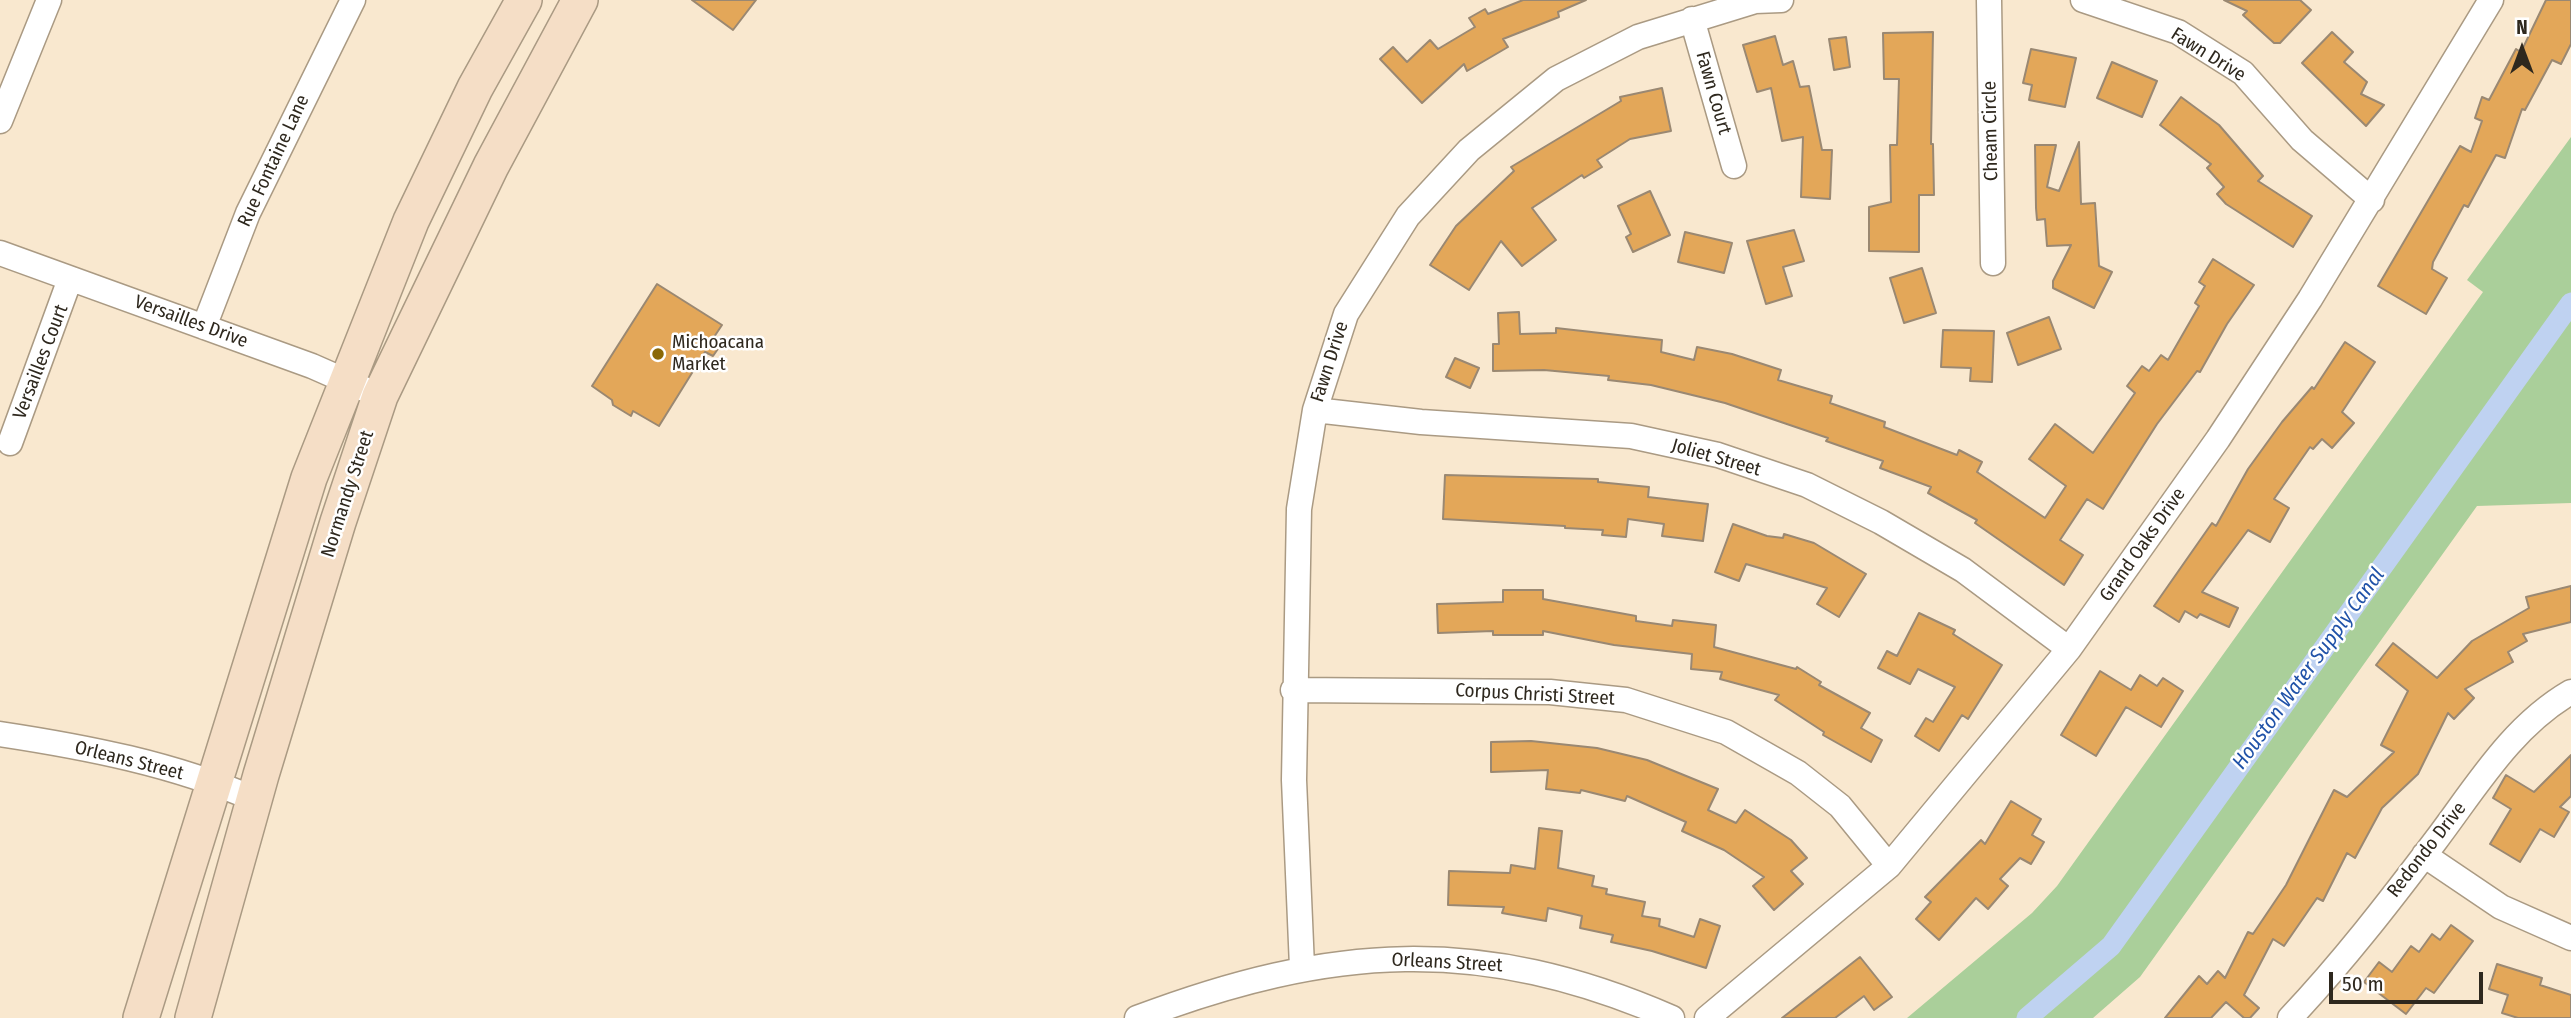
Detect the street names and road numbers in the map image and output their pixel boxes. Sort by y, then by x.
street label: Fawn Drive [2167,23,2249,87]
street label: Fawn Court [1690,49,1736,137]
street label: Cheam Circle [1979,81,2003,181]
street label: Rue Fontaine Lane [233,91,315,231]
street label: Versailles Drive [131,291,251,353]
street label: Versailles Court [9,301,73,423]
street label: Fawn Drive [1306,319,1354,405]
street label: Normandy Street [317,428,379,560]
street label: Joliet Street [1669,434,1763,482]
street label: Grand Oaks Drive [2095,484,2191,606]
street label: Corpus Christi Street [1455,679,1615,711]
street label: Orleans Street [72,736,186,786]
street label: Redondo Drive [2383,798,2471,902]
street label: Orleans Street [1391,949,1503,977]

